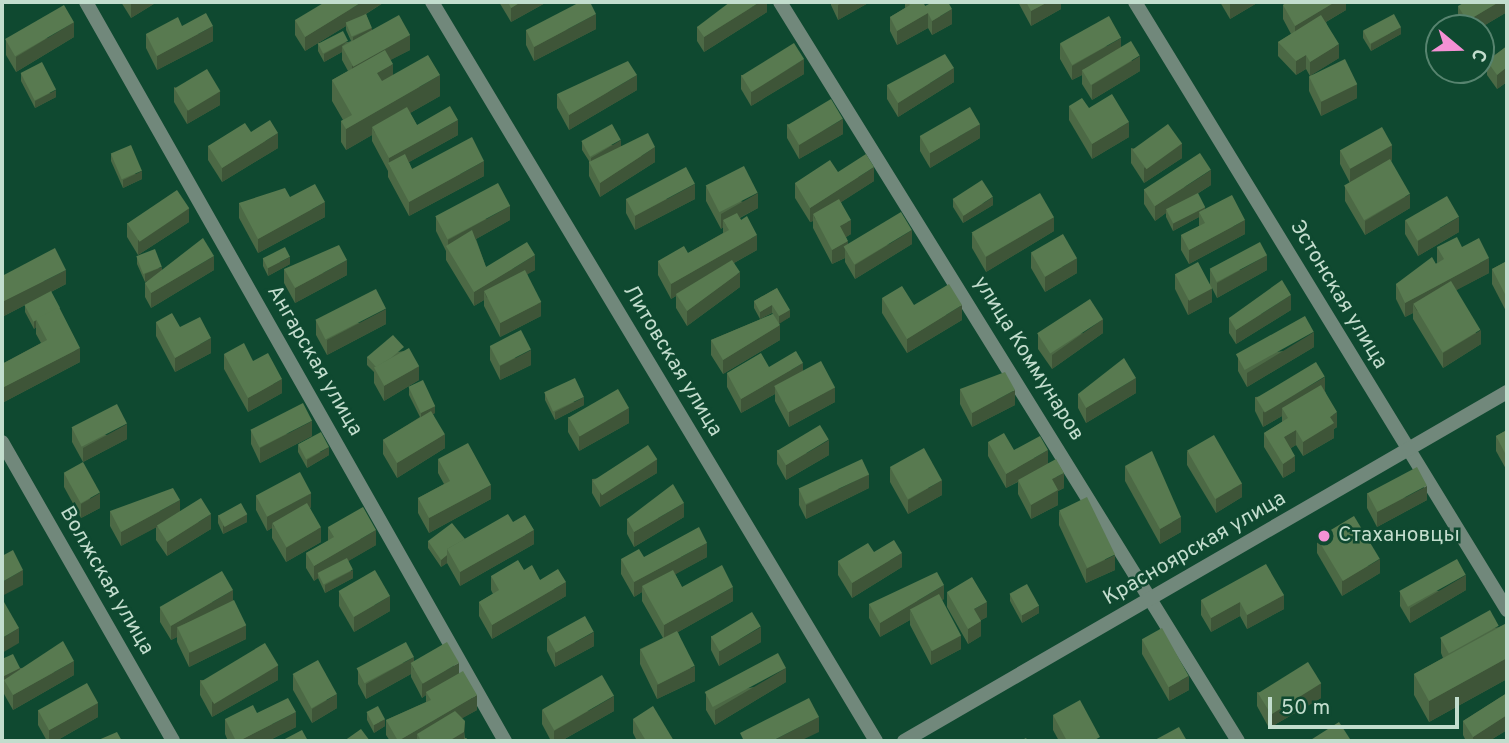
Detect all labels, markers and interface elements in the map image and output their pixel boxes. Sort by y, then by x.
north arrow [1425,14,1495,84]
text: С [1465,46,1491,65]
street label: Эстонская улица [1284,216,1392,374]
street label: улица Коммунаров [967,272,1089,446]
street label: Литовская улица [617,280,727,442]
street label: Ангарская улица [261,281,367,441]
street label: Красноярская улица [1099,486,1291,612]
street label: Волжская улица [53,502,159,660]
place label: Стахановцы [1338,523,1460,549]
marker: Стахановцы [1316,528,1332,544]
scale bar [1271,684,1462,728]
text: 50 m [1281,695,1330,722]

